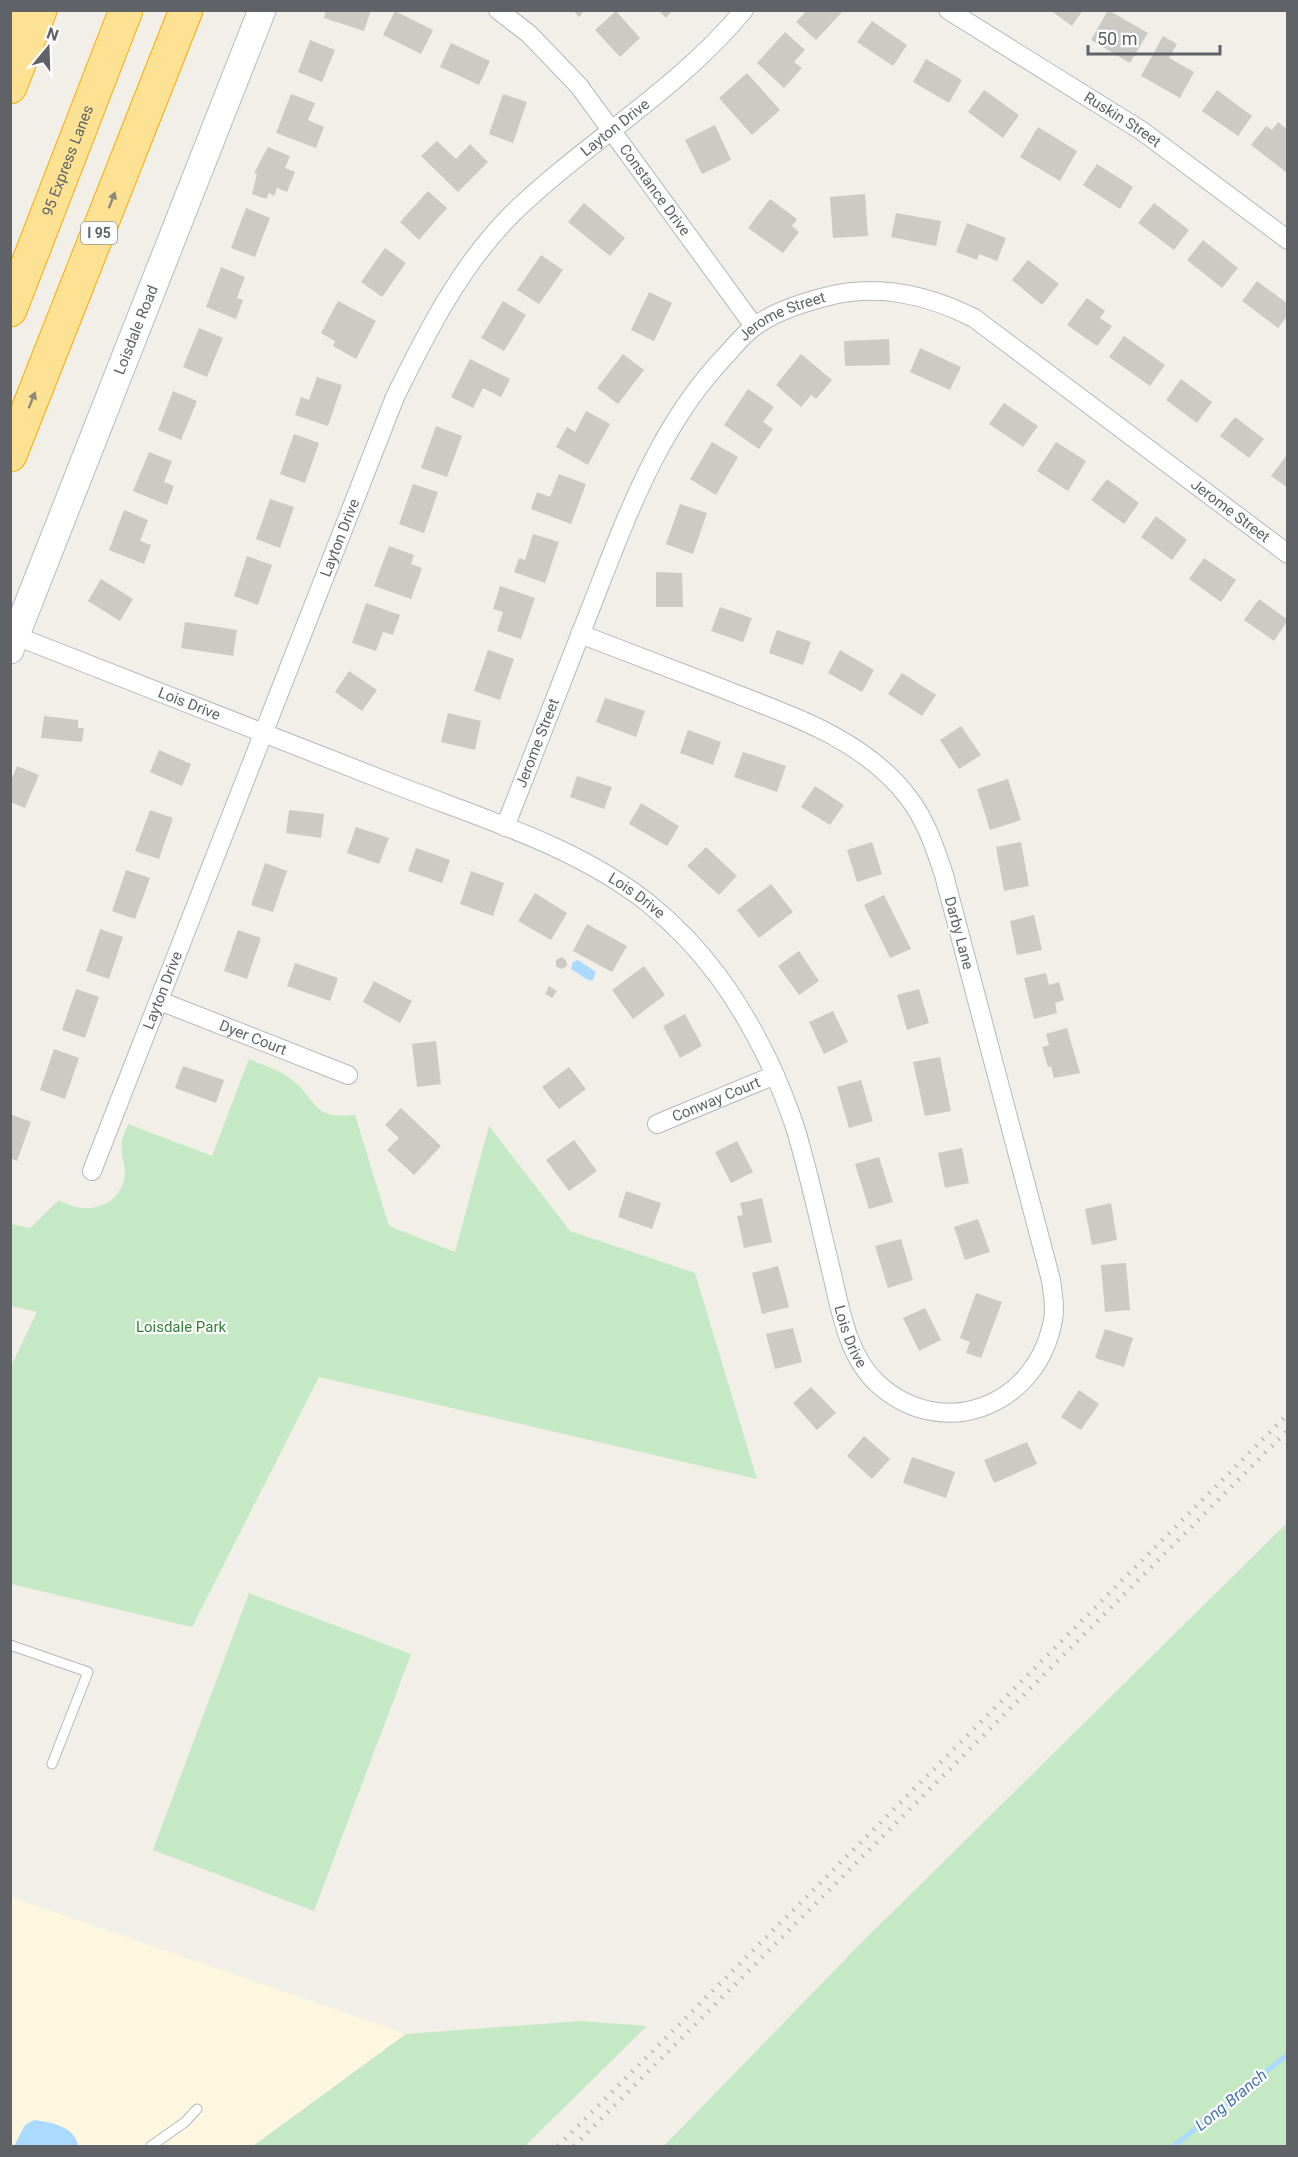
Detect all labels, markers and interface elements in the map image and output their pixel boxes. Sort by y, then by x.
north arrow [18,18,78,78]
scale bar [1088,18,1220,56]
text: N [44,23,61,45]
text: 50 m [1097,28,1137,49]
street label: Ruskin Street [1081,88,1165,151]
street label: Layton Drive [577,95,653,160]
street label: 95 Express Lanes [38,103,97,219]
street label: Constance Drive [615,141,694,239]
one-way arrow [107,190,117,208]
road number: I 95 [81,222,117,244]
street label: Loisdale Road [110,283,162,377]
street label: Jerome Street [735,288,827,345]
one-way arrow [27,391,37,409]
street label: Jerome Street [1187,475,1273,546]
street label: Layton Drive [316,496,363,579]
street label: Lois Drive [155,684,223,724]
street label: Jerome Street [512,696,563,790]
street label: Lois Drive [605,869,669,922]
street label: Darby Lane [941,895,977,971]
street label: Layton Drive [139,949,186,1032]
street label: Dyer Court [217,1016,289,1059]
street label: Conway Court [669,1073,763,1126]
street label: Lois Drive [830,1303,871,1371]
park label: Loisdale Park [136,1318,226,1336]
water label: Long Branch [1191,2065,1271,2135]

